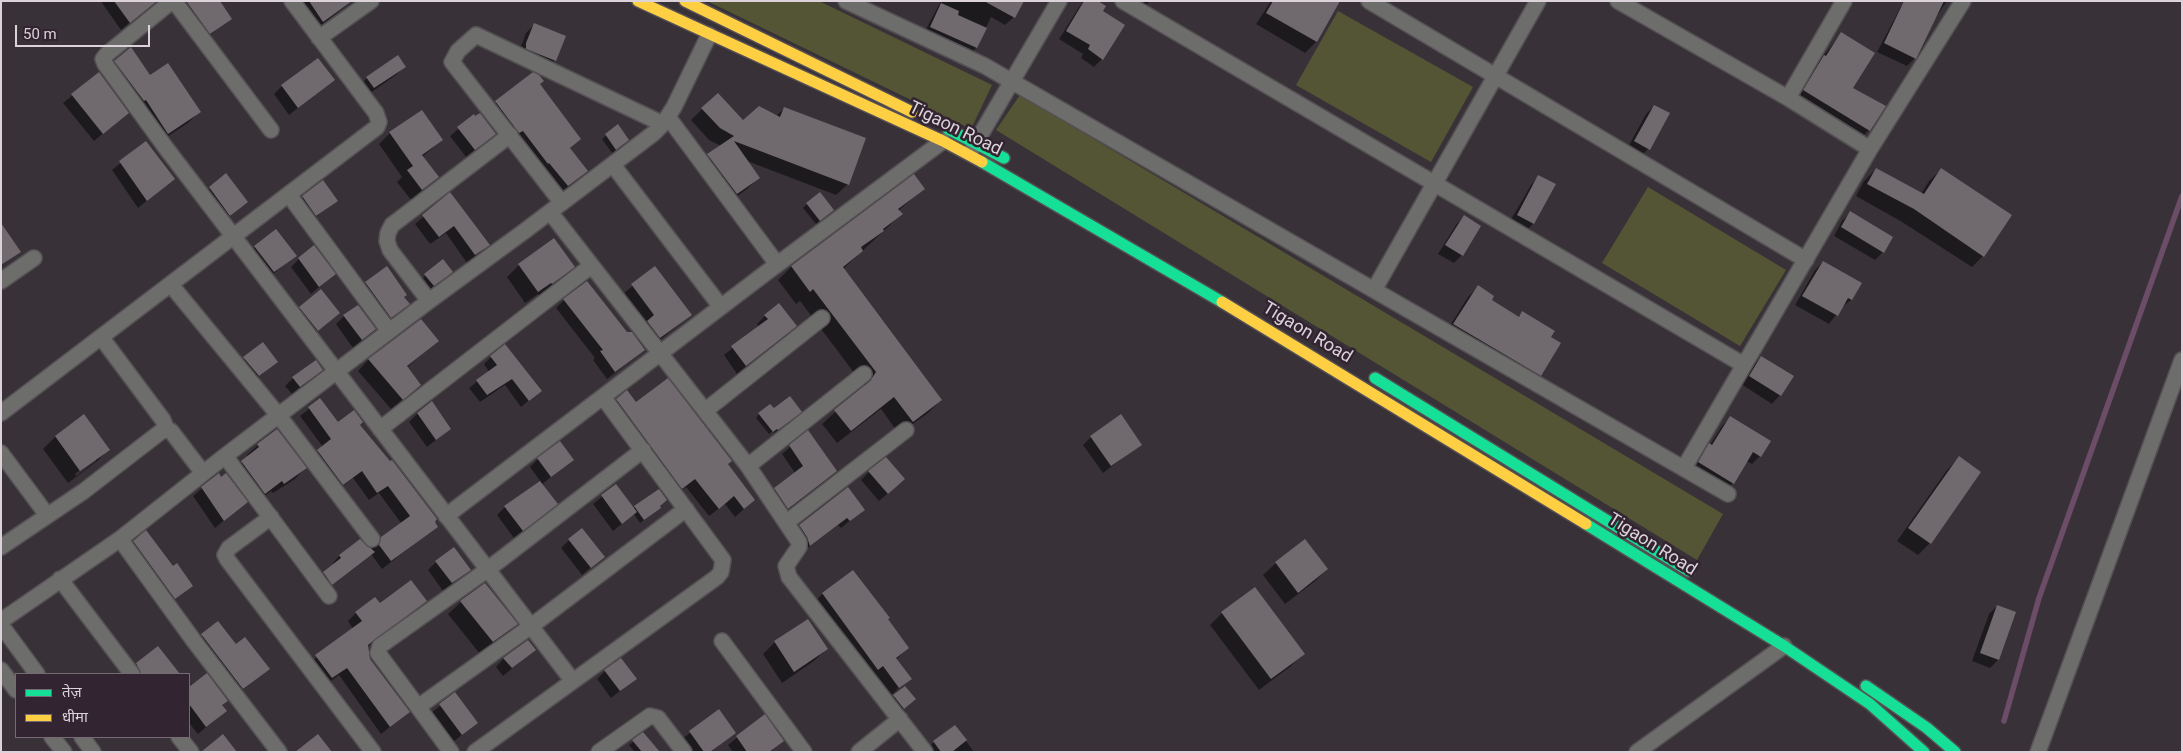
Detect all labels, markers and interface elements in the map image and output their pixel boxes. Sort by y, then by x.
scale bar [18,15,152,47]
text: 50 m [23,25,57,43]
street label: Tigaon Road [905,97,1005,161]
street label: Tigaon Road [1258,298,1356,368]
street label: Tigaon Road [1603,509,1701,581]
legend [15,673,190,738]
text: तेज़ [62,683,82,701]
text: धीमा [62,708,88,726]

